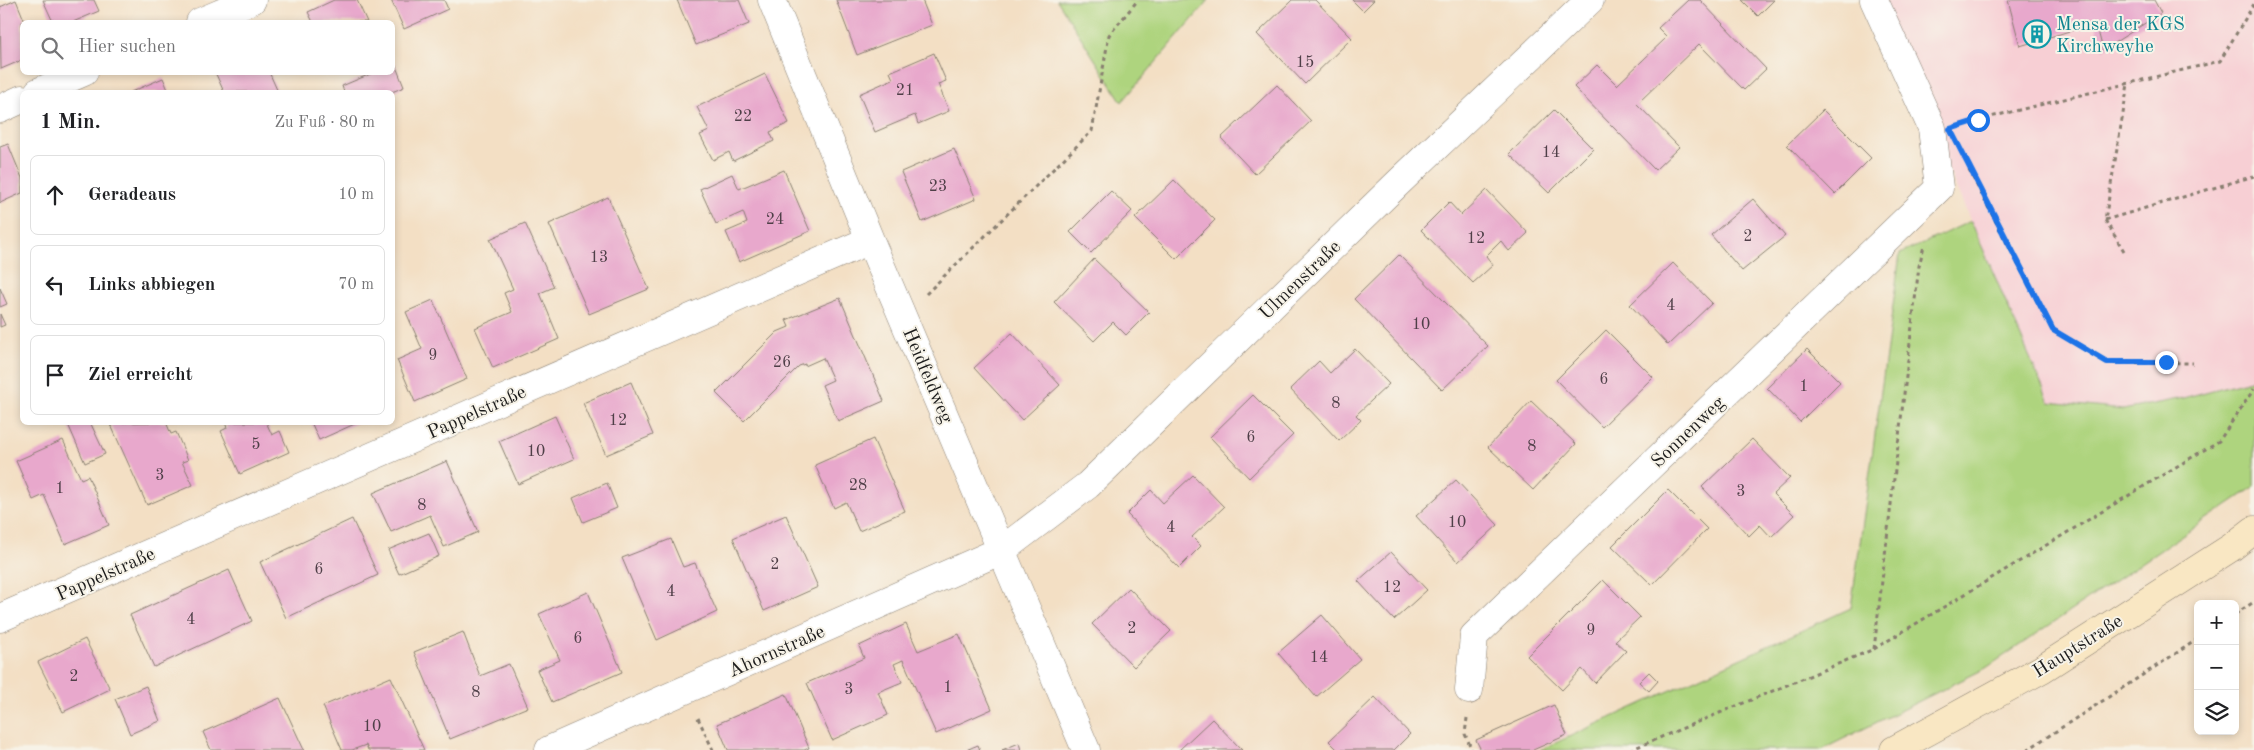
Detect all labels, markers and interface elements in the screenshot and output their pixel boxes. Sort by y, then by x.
place label: Mensa der KGS Kirchweyhe [2056,16,2185,57]
building icon: Mensa der KGS Kirchweyhe [2022,19,2052,49]
search box [20,20,395,75]
icon: search [38,34,66,62]
text: Hier suchen [78,38,176,57]
house number: 15 [1296,55,1314,71]
house number: 21 [896,83,914,99]
house number: 22 [734,109,752,125]
route start [1967,109,1990,132]
text: 1 Min. [40,112,101,133]
text: Zu Fuß · 80 m [275,115,375,131]
house number: 14 [1542,145,1560,161]
house number: 23 [929,179,947,195]
icon: ahead [41,181,69,209]
text: Geradeaus [88,186,176,205]
text: 10 m [338,187,374,203]
house number: 24 [766,212,784,228]
house number: 2 [1743,229,1753,245]
house number: 12 [1467,231,1485,247]
street label: Ulmenstraße [1256,238,1345,324]
house number: 13 [590,250,608,266]
icon: left [41,271,69,299]
text: Links abbiegen [88,276,215,295]
text: 70 m [338,277,374,293]
house number: 4 [1666,298,1676,314]
house number: 10 [1412,317,1430,333]
street label: Heidfeldweg [898,325,956,427]
house number: 9 [428,348,438,364]
route end [2155,351,2178,374]
house number: 26 [773,355,791,371]
icon: arrive [41,361,69,389]
text: Ziel erreicht [88,366,193,385]
house number: 6 [1599,372,1609,388]
house number: 1 [1799,379,1809,395]
street label: Pappelstraße [425,383,529,443]
street label: Sonnenweg [1648,393,1730,472]
house number: 8 [1331,396,1341,412]
house number: 12 [609,413,627,429]
house number: 6 [1246,430,1256,446]
house number: 5 [251,437,261,453]
house number: 8 [1527,439,1537,455]
house number: 10 [527,444,545,460]
house number: 3 [155,468,165,484]
house number: 28 [849,478,867,494]
house number: 1 [55,481,65,497]
house number: 3 [1736,484,1746,500]
house number: 8 [417,498,427,514]
house number: 10 [1448,515,1466,531]
house number: 4 [1166,520,1176,536]
street label: Pappelstraße [54,545,158,605]
house number: 2 [770,557,780,573]
house number: 6 [314,562,324,578]
house number: 12 [1383,580,1401,596]
house number: 4 [666,584,676,600]
map controls [2194,600,2239,735]
button: + [2194,600,2239,645]
house number: 4 [186,612,196,628]
street label: Hauptstraße [2030,612,2127,682]
house number: 2 [1127,621,1137,637]
street label: Ahornstraße [726,623,828,682]
house number: 9 [1586,623,1596,639]
house number: 6 [573,631,583,647]
button: − [2194,645,2239,690]
house number: 14 [1310,650,1328,666]
house number: 2 [69,669,79,685]
house number: 1 [943,680,953,696]
house number: 3 [844,682,854,698]
house number: 8 [471,685,481,701]
button: layers [2194,690,2239,735]
house number: 10 [363,719,381,735]

